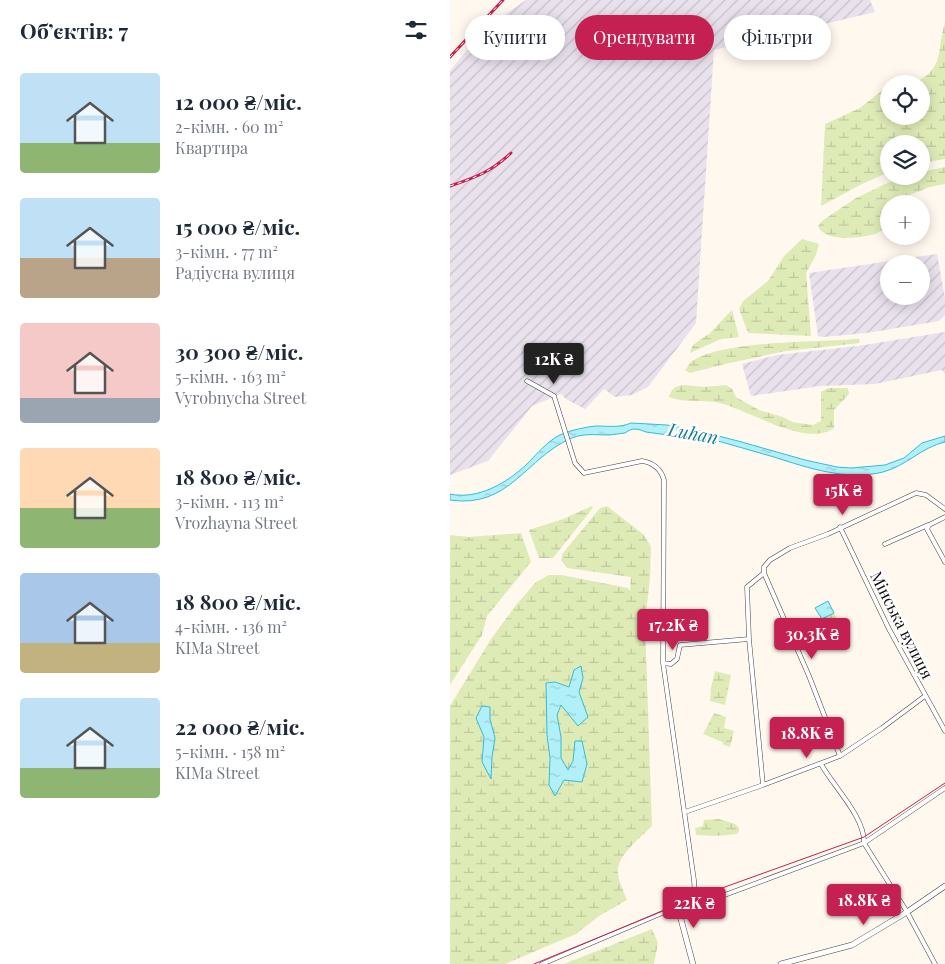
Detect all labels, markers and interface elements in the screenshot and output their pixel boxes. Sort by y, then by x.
chip: Купити [465,15,565,60]
chip: Орендувати [575,15,714,60]
chip: Фільтри [724,15,831,60]
text: Об’єктів: 7 [20,16,128,44]
icon: filters [402,16,430,44]
map controls [880,75,930,305]
button: locate [880,75,930,125]
text: 12 000 ₴/міс. [175,87,302,115]
icon: home [60,93,120,153]
text: 2-кімн. · 60 m² [175,116,283,137]
button: layers [880,135,930,185]
text: Квартира [175,137,248,158]
button: + [880,195,930,245]
text: 15 000 ₴/міс. [175,212,300,240]
icon: home [60,218,120,278]
text: 3-кімн. · 77 m² [175,241,278,262]
button: − [880,255,930,305]
text: Радіусна вулиця [175,262,295,283]
text: 30 300 ₴/міс. [175,337,303,365]
pin: 12K ₴ [519,342,589,385]
icon: home [60,343,120,403]
text: 12K ₴ [535,348,573,369]
text: 5-кімн. · 163 m² [175,366,286,387]
text: Vyrobnycha Street [175,387,306,408]
water label: Luhan [665,417,720,449]
text: 18 800 ₴/міс. [175,462,301,490]
icon: home [60,468,120,528]
pin: 15K ₴ [808,474,878,516]
text: 15K ₴ [824,479,862,500]
text: 3-кімн. · 113 m² [175,491,284,512]
text: Vrozhayna Street [175,512,297,533]
street label: Мінська вулиця [866,567,939,682]
text: 18 800 ₴/міс. [175,587,301,615]
icon: home [60,593,120,653]
pin: 17.2K ₴ [627,608,719,651]
text: 17.2K ₴ [648,614,698,635]
text: 4-кімн. · 136 m² [175,616,287,637]
pin: 30.3K ₴ [766,618,858,660]
text: 30.3K ₴ [785,623,839,644]
text: KIMa Street [175,637,259,658]
text: 22 000 ₴/міс. [175,712,305,740]
pin: 18.8K ₴ [761,716,853,759]
icon: home [60,718,120,778]
text: 18.8K ₴ [781,722,833,743]
text: 5-кімн. · 158 m² [175,741,285,762]
text: KIMa Street [175,762,259,783]
pin: 18.8K ₴ [818,884,910,926]
pin: 22K ₴ [659,886,729,929]
text: 18.8K ₴ [838,889,890,910]
text: 22K ₴ [674,892,714,913]

